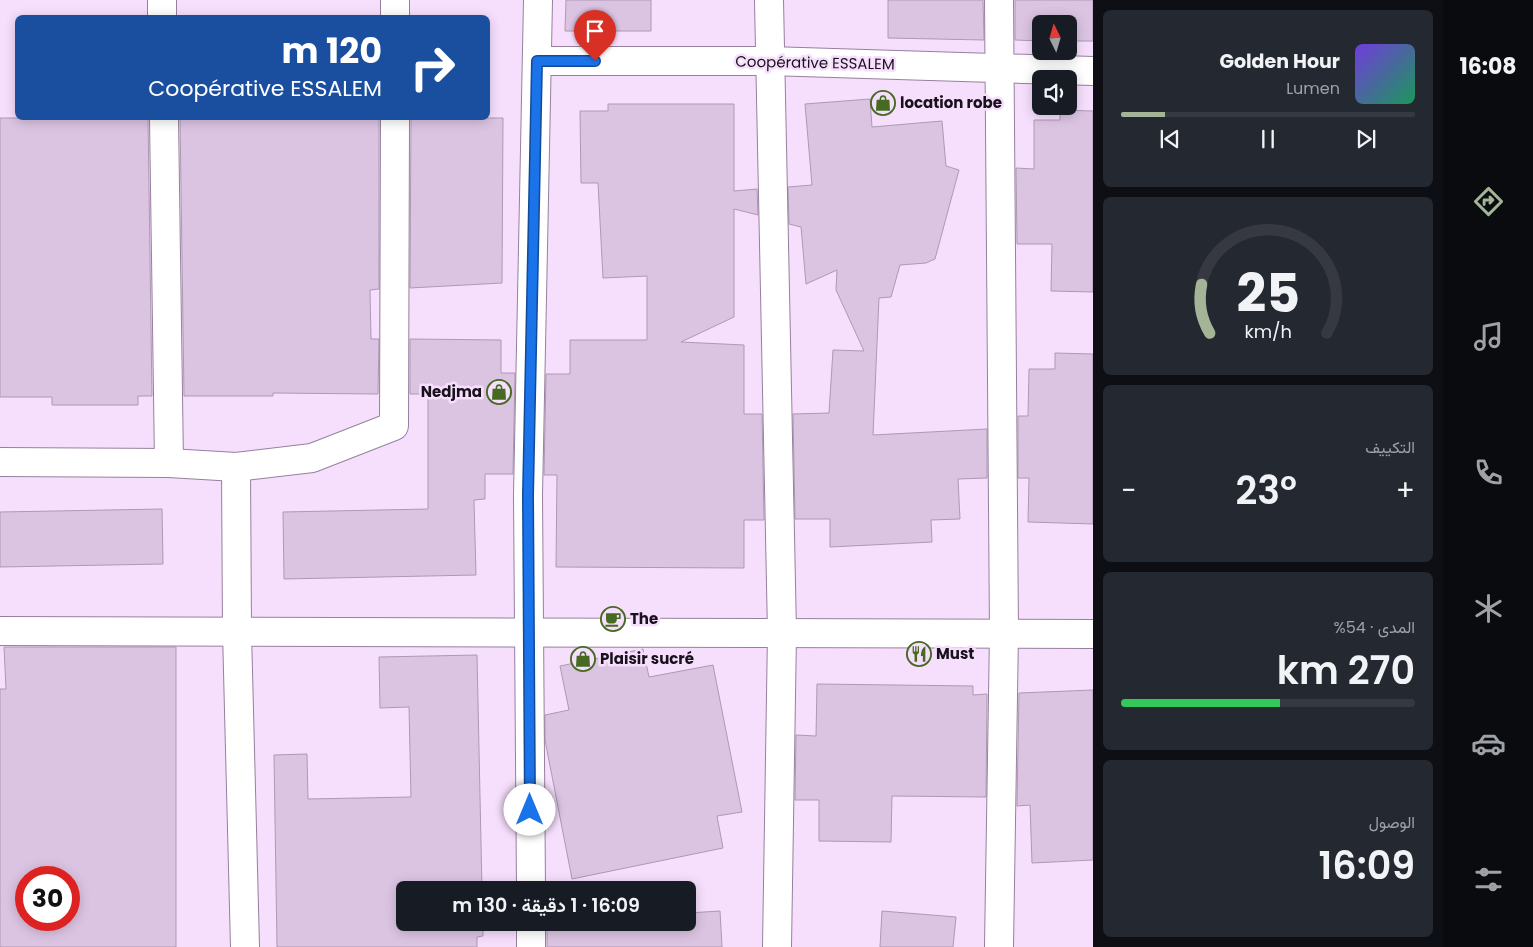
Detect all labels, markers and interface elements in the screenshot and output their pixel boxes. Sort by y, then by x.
pin [574,10,616,61]
north arrow [1032,15,1078,60]
map controls [1032,15,1077,115]
icon: arrive [581,17,609,45]
text: 120 m [282,26,382,75]
icon: right [400,35,465,100]
text: Golden Hour [1219,48,1340,75]
street label: Coopérative ESSALEM [735,51,895,74]
text: 16:08 [1459,51,1517,82]
button: sound [1032,70,1077,115]
text: Coopérative ESSALEM [148,73,382,104]
text: Lumen [1286,77,1340,100]
shop icon: location robe [870,90,896,116]
place label: location robe [900,92,1002,113]
icon: previous [1156,125,1184,153]
icon: pause [1254,125,1282,153]
icon: next [1352,125,1380,153]
icon: directions [1471,184,1506,219]
text: 25 [1236,257,1300,330]
text: km/h [1244,319,1292,344]
icon: music [1471,319,1506,354]
shop icon: Nedjma [486,379,512,405]
place label: Nedjma [421,381,482,402]
text: التكييف [1365,436,1415,459]
icon: phone [1471,455,1506,490]
text: 23° [1235,464,1297,517]
text: − [1121,471,1136,510]
text: + [1396,471,1415,510]
icon: climate [1471,591,1506,626]
cafe icon: The [600,606,626,632]
place label: The [630,608,658,629]
text: المدى · 54% [1333,616,1415,639]
restaurant icon: Must [906,641,932,667]
place label: Must [936,643,974,664]
text: 270 km [1277,644,1415,697]
shop icon: Plaisir sucré [570,646,596,672]
place label: Plaisir sucré [600,648,694,669]
icon: car [1471,726,1506,761]
position arrow [503,783,555,835]
text: الوصول [1369,811,1415,834]
text: 16:09 [1319,839,1415,892]
icon: filters [1471,862,1506,897]
speed limit sign: 30 [15,866,80,931]
text: 16:09 · 1 دقيقة · 130 m [452,892,640,919]

